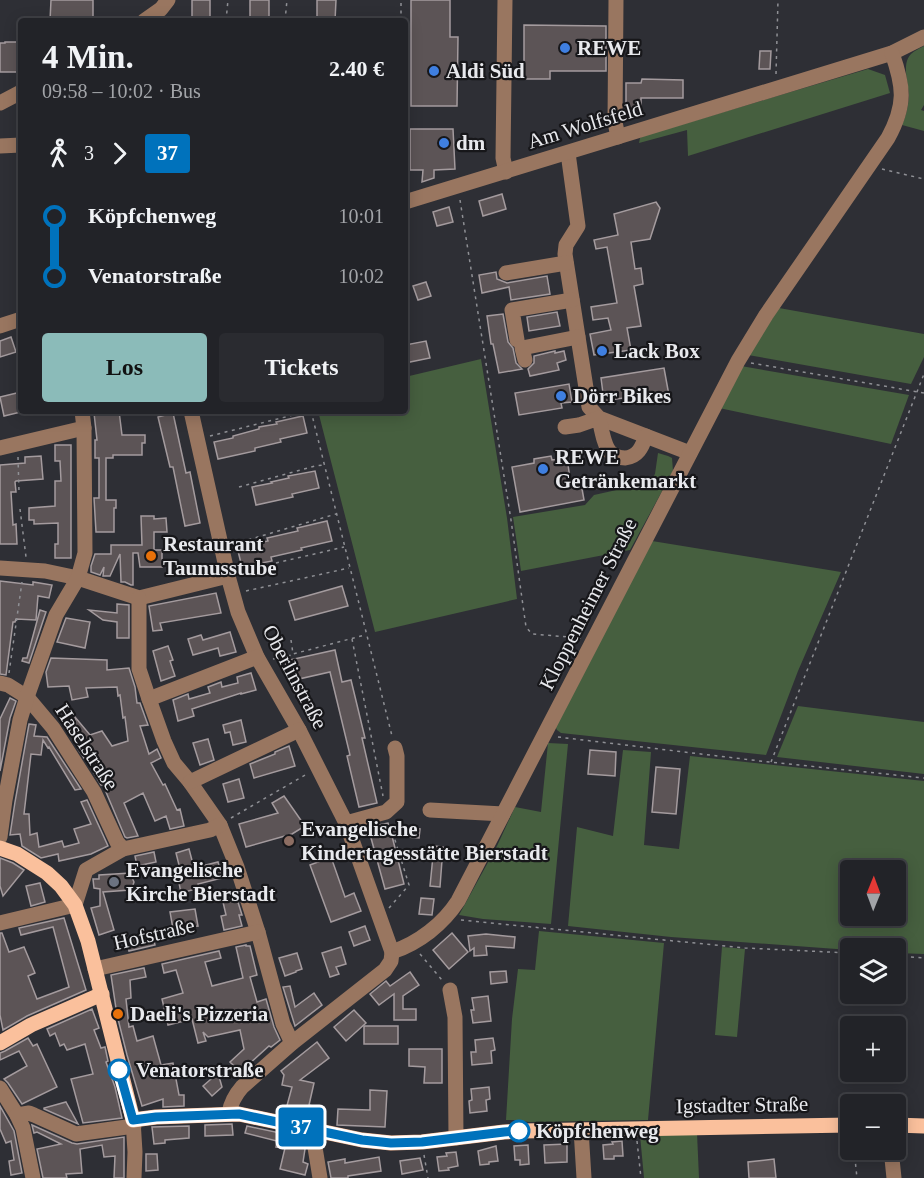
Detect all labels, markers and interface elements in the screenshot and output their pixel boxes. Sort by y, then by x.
place label: REWE [577,36,641,60]
text: 4 Min. [42,39,134,75]
marker: REWE [558,41,572,55]
text: 2.40 € [329,56,384,81]
place label: Aldi Süd [446,59,525,83]
marker: Aldi Süd [427,64,441,78]
text: 09:58 – 10:02 · Bus [42,80,201,102]
street label: Am Wolfsfeld [525,96,646,154]
place label: dm [456,131,486,155]
marker: dm [437,136,451,150]
icon: walk [42,137,75,170]
icon: forward [103,137,136,170]
text: 37 [157,141,178,165]
text: 3 [84,142,94,164]
text: Köpfchenweg [88,203,216,228]
text: 10:01 [338,205,384,227]
text: Venatorstraße [88,263,222,288]
text: 10:02 [338,265,384,287]
button: Los [42,333,207,402]
button: Tickets [219,333,384,402]
place label: Lack Box [614,339,700,363]
marker: Lack Box [595,344,609,358]
place label: Dörr Bikes [573,384,671,408]
marker: Dörr Bikes [554,389,568,403]
place label: REWE Getränkemarkt [555,445,696,493]
marker: REWE Getränkemarkt [536,462,550,476]
street label: Kloppenheimer Straße [534,514,642,694]
place label: Restaurant Taunusstube [163,532,277,580]
marker: Restaurant Taunusstube [144,549,158,563]
street label: Oberlinstraße [258,621,332,733]
street label: Haselstraße [50,699,124,795]
place label: Evangelische Kindertagesstätte Bierstadt [301,817,548,865]
marker: Evangelische Kindertagesstätte Bierstadt [282,834,296,848]
place label: Evangelische Kirche Bierstadt [126,858,276,906]
north arrow [840,860,906,926]
map controls [840,860,906,1160]
marker: Evangelische Kirche Bierstadt [107,875,121,889]
street label: Hofstraße [111,913,197,955]
button: layers [840,938,906,1004]
place label: Daeli's Pizzeria [130,1002,269,1026]
marker: Daeli's Pizzeria [111,1007,125,1021]
button: + [840,1016,906,1082]
place label: Venatorstraße [136,1058,264,1082]
marker: Venatorstraße [108,1059,130,1081]
street label: Igstadter Straße [676,1092,808,1118]
button: − [840,1094,906,1160]
line badge: 37 [274,1108,328,1146]
text: 37 [291,1115,312,1139]
place label: Köpfchenweg [536,1119,659,1143]
marker: Köpfchenweg [508,1120,530,1142]

